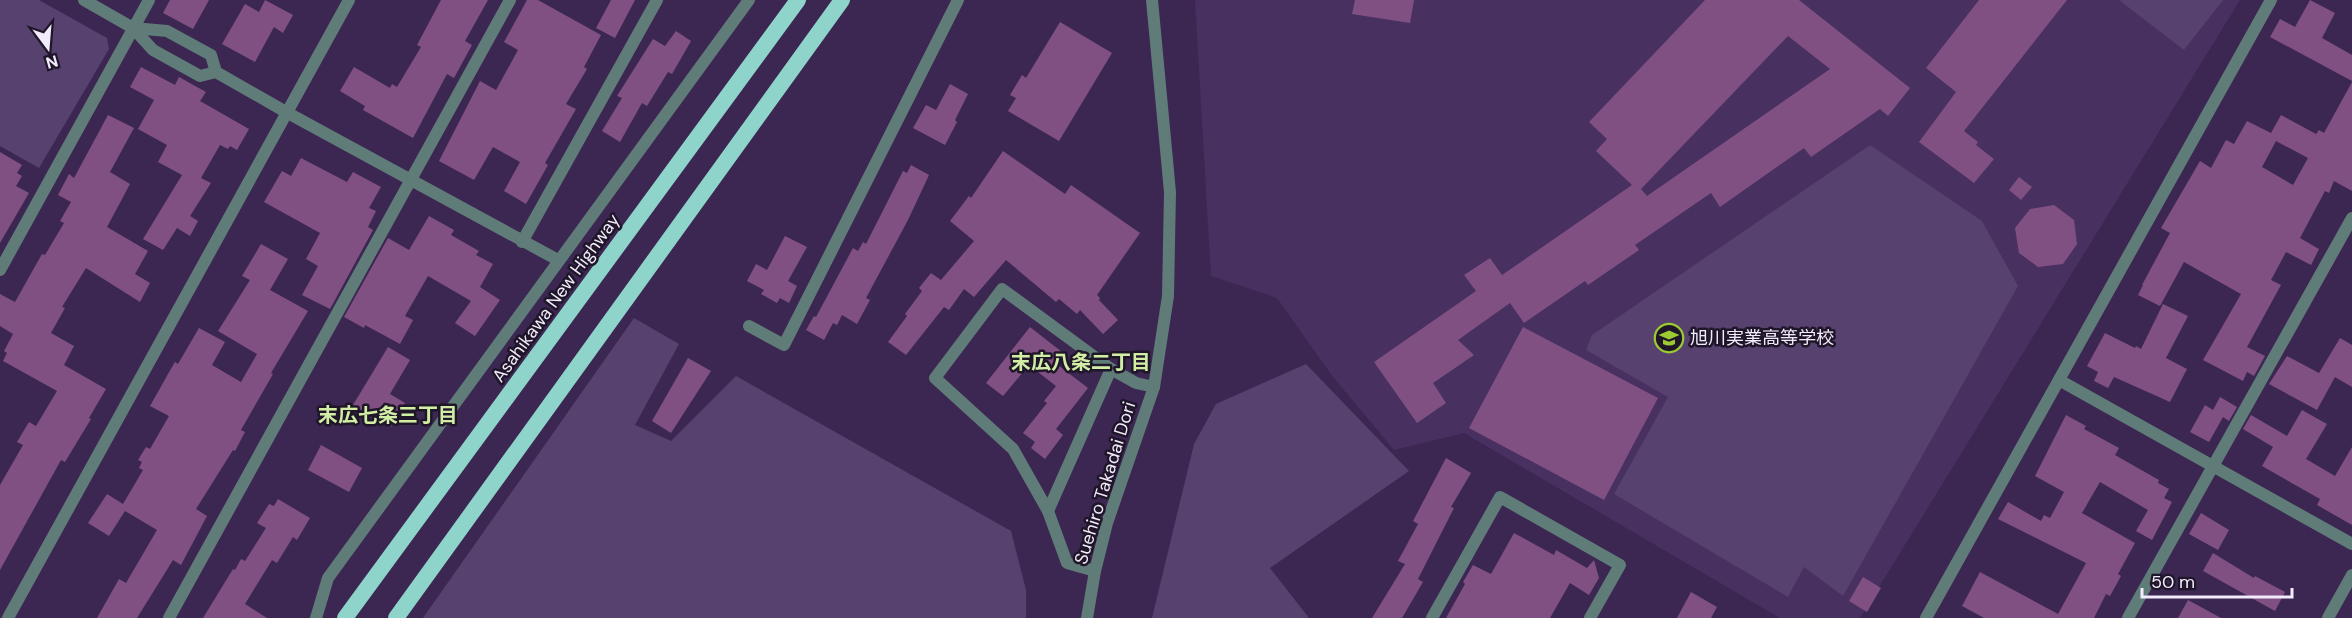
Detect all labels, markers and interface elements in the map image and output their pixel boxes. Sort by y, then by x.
north arrow [18,18,78,78]
text: N [43,50,61,74]
street label: Asahikawa New Highway [487,209,625,387]
school or university icon: 旭川実業高等学校 [1653,322,1685,354]
place label: 旭川実業高等学校 [1690,326,1834,350]
district label: 末広八条二丁目 [1011,349,1151,375]
street label: Suehiro Takadai Dori [1069,399,1141,567]
district label: 末広七条三丁目 [318,402,458,428]
scale bar [2142,561,2292,599]
text: 50 m [2151,570,2195,594]

